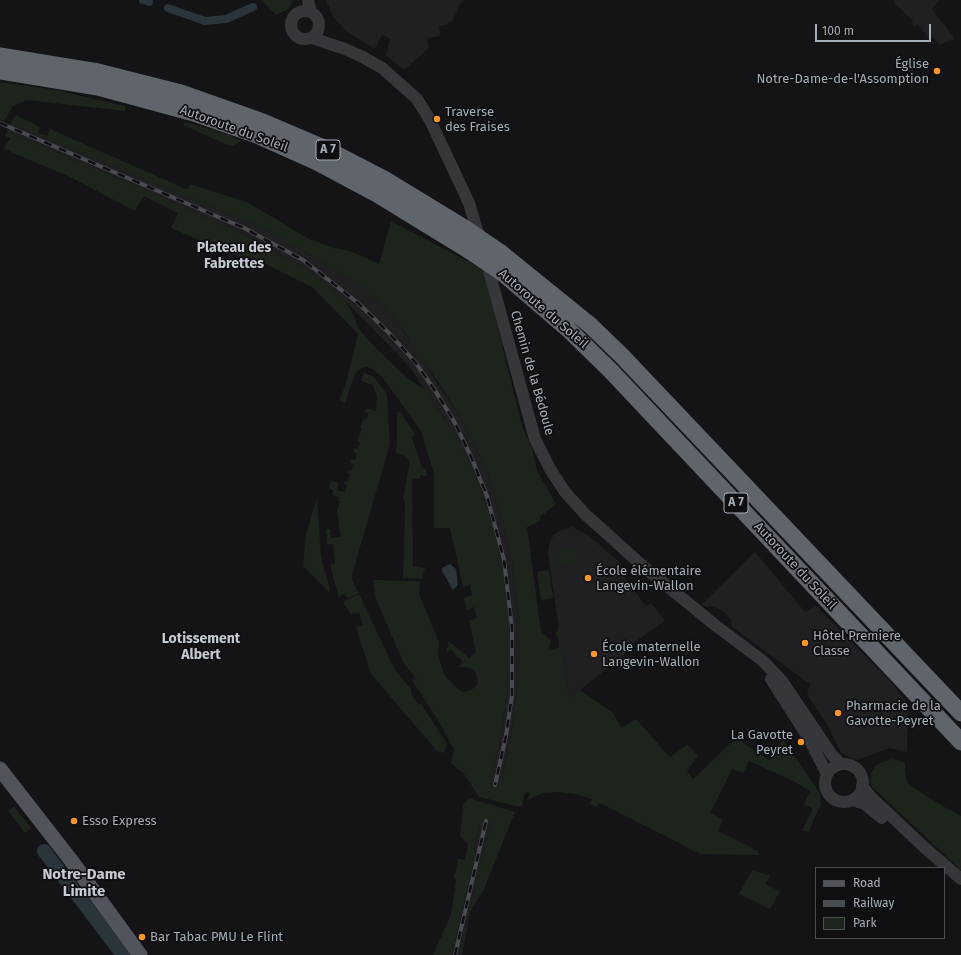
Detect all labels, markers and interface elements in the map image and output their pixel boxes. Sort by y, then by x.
scale bar [817,16,933,42]
text: 100 m [822,24,854,38]
place label: Église Notre-Dame-de-l'Assomption [756,56,929,87]
marker: Église Notre-Dame-de-l'Assomption [932,66,942,76]
street label: Autoroute du Soleil [178,102,290,156]
place label: Traverse des Fraises [445,104,510,135]
marker: Traverse des Fraises [432,114,442,124]
road number: A 7 [316,140,340,160]
district label: Plateau des Fabrettes [197,240,271,272]
street label: Autoroute du Soleil [495,266,591,352]
street label: Chemin de la Bédoule [507,309,557,437]
road number: A 7 [724,493,748,513]
street label: Autoroute du Soleil [751,519,839,613]
place label: École élémentaire Langevin-Wallon [596,563,701,594]
marker: École élémentaire Langevin-Wallon [583,573,593,583]
place label: Hôtel Premiere Classe [813,628,901,659]
district label: Lotissement Albert [162,631,240,664]
marker: Hôtel Premiere Classe [800,638,810,648]
place label: École maternelle Langevin-Wallon [602,639,701,670]
marker: École maternelle Langevin-Wallon [589,649,599,659]
place label: Pharmacie de la Gavotte-Peyret [846,698,941,729]
marker: Pharmacie de la Gavotte-Peyret [833,708,843,718]
place label: La Gavotte Peyret [731,727,793,758]
marker: La Gavotte Peyret [796,737,806,747]
place label: Esso Express [82,813,157,829]
marker: Esso Express [69,816,79,826]
district label: Notre-Dame Limite [42,866,126,901]
legend [815,867,945,939]
text: Road [853,876,881,890]
text: Railway [853,896,894,910]
text: Park [853,916,877,930]
place label: Bar Tabac PMU Le Flint [150,929,283,945]
marker: Bar Tabac PMU Le Flint [137,932,147,942]

